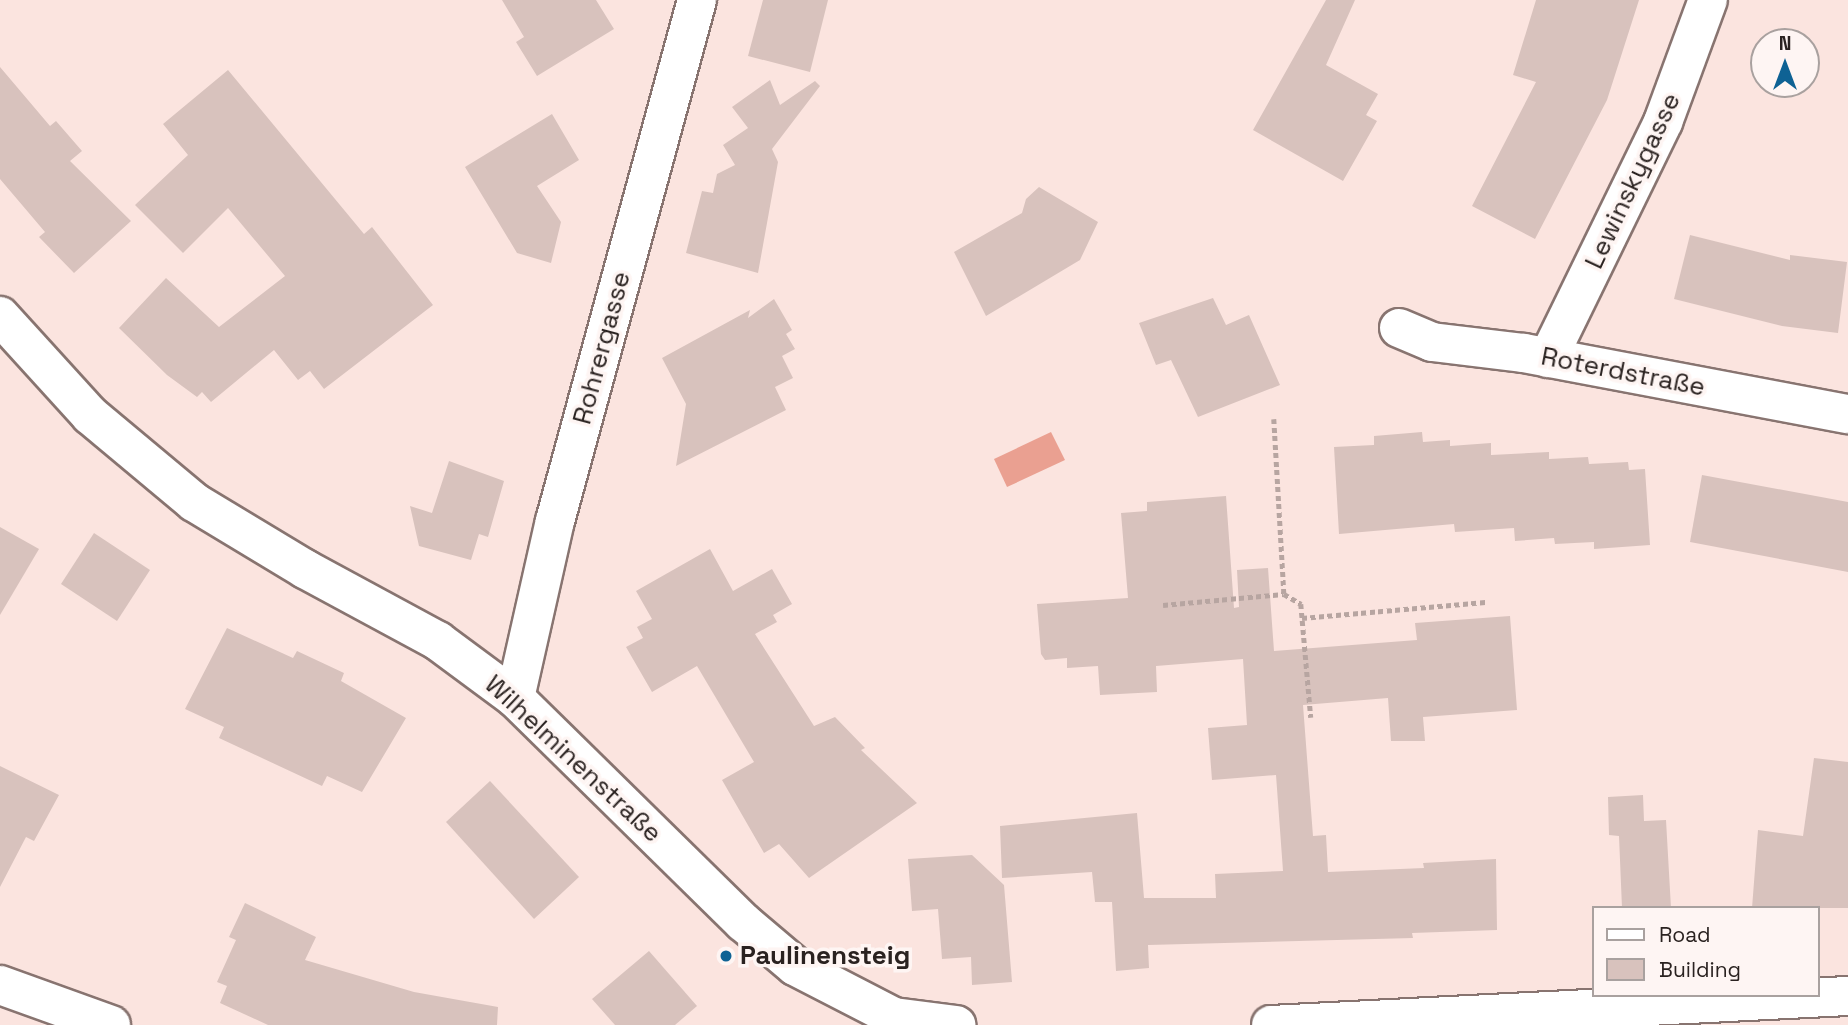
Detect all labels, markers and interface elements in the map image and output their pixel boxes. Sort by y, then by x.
north arrow [1750,28,1820,98]
text: N [1779,31,1791,56]
street label: Lewinskygasse [1579,88,1687,274]
street label: Rohrergasse [567,268,637,428]
street label: Roterdstraße [1538,341,1708,403]
street label: Wilhelminenstraße [478,669,668,849]
legend [1592,906,1820,997]
text: Road [1659,921,1711,948]
place label: Paulinensteig [740,940,910,972]
marker: Paulinensteig [718,948,734,964]
text: Building [1659,956,1741,983]

